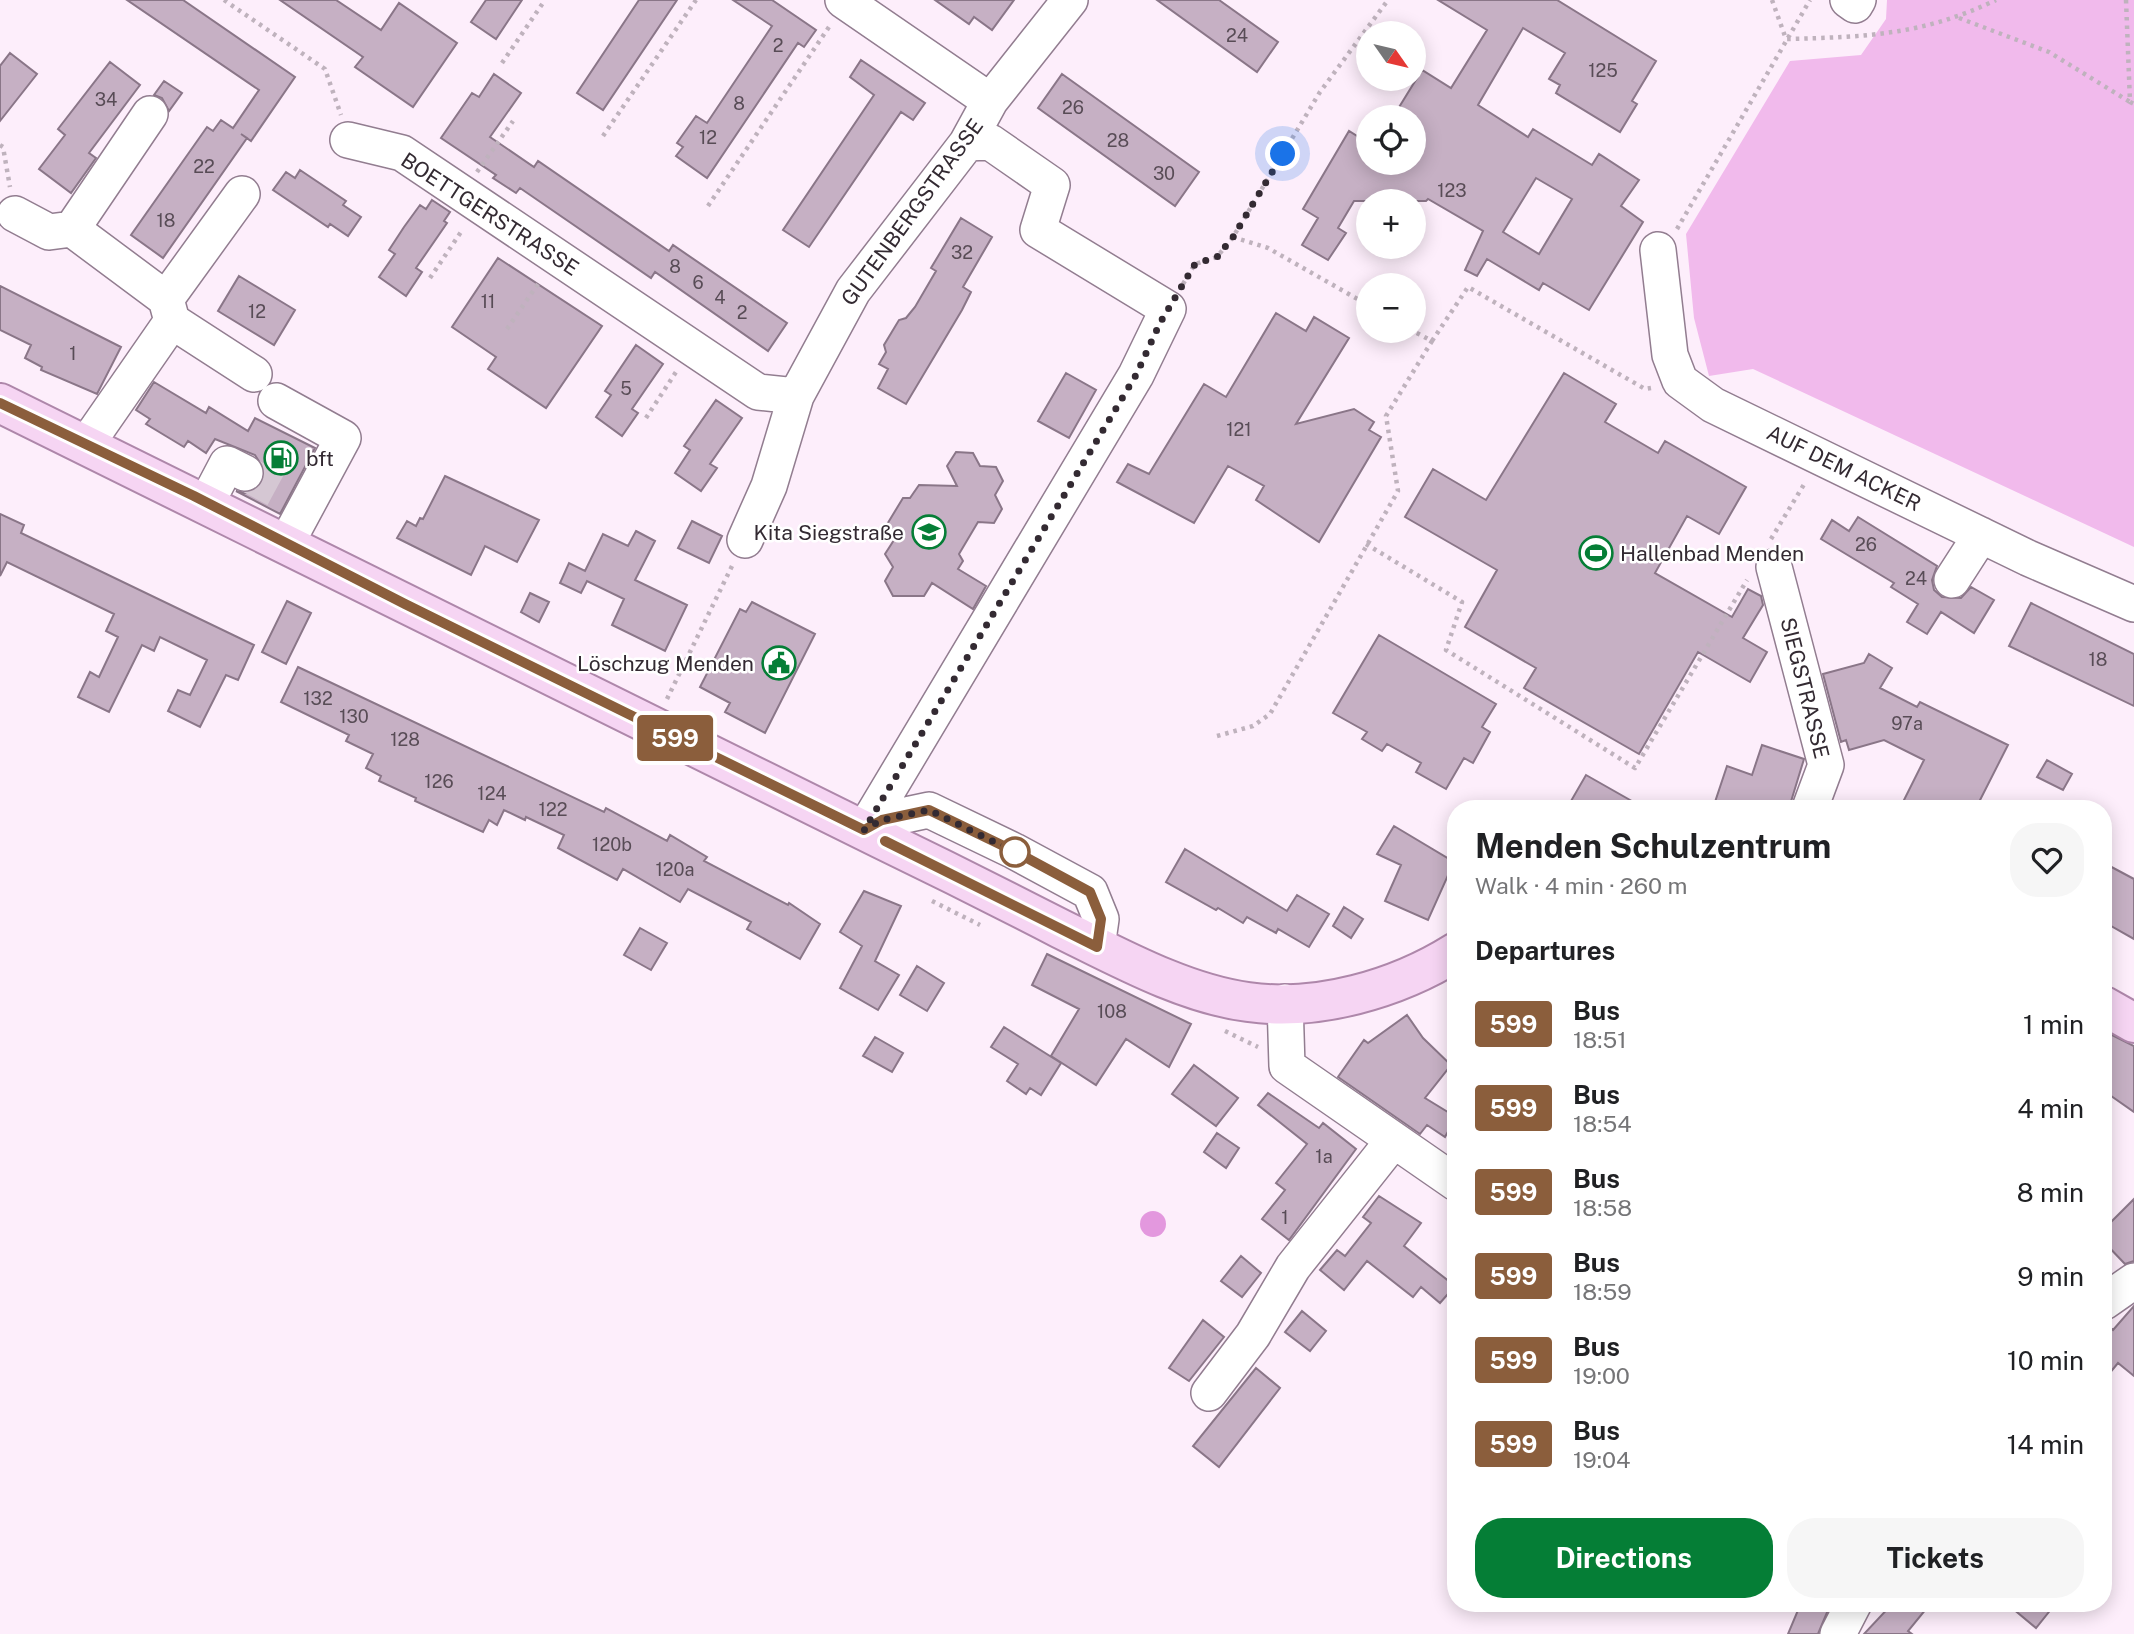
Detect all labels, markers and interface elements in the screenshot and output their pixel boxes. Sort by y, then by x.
north arrow [1356,21,1426,91]
map controls [1356,21,1426,343]
house number: 24 [1226,25,1248,46]
house number: 2 [773,35,783,56]
house number: 125 [1588,60,1618,81]
house number: 34 [95,89,117,110]
house number: 8 [733,93,745,114]
house number: 26 [1062,97,1084,118]
button: locate [1356,105,1426,175]
street label: GUTENBERGSTRASSE [836,114,988,310]
house number: 12 [699,127,717,148]
house number: 28 [1107,130,1129,151]
your location [1265,136,1300,171]
street label: BOETTGERSTRASSE [396,147,584,281]
house number: 22 [193,156,215,177]
house number: 30 [1153,163,1175,184]
house number: 123 [1437,180,1467,201]
button: + [1356,189,1426,259]
house number: 18 [157,210,175,231]
house number: 32 [951,242,973,263]
house number: 8 [669,256,681,277]
house number: 6 [692,272,704,293]
button: − [1356,273,1426,343]
house number: 4 [714,287,726,308]
house number: 11 [481,291,495,312]
house number: 12 [248,301,266,322]
house number: 2 [737,302,747,323]
house number: 1 [69,343,77,364]
house number: 5 [620,378,632,399]
house number: 121 [1226,419,1252,440]
street label: AUF DEM ACKER [1763,420,1925,516]
fuel station icon: bft [262,439,300,477]
place label: bft [306,446,334,471]
school or university icon: Kita Siegstraße [910,513,948,551]
place label: Kita Siegstraße [754,520,904,545]
sports icon: Hallenbad Menden [1577,534,1615,572]
house number: 26 [1855,534,1877,555]
place label: Hallenbad Menden [1620,541,1804,566]
house number: 24 [1905,568,1927,589]
street label: SIEGSTRASSE [1775,615,1835,761]
public building icon: Löschzug Menden [760,644,798,682]
house number: 18 [2089,649,2107,670]
place label: Löschzug Menden [577,651,754,676]
house number: 132 [303,688,333,709]
house number: 130 [339,706,369,727]
house number: 97a [1891,713,1923,734]
line badge: 599 [635,715,715,761]
text: 599 [651,724,699,752]
house number: 128 [390,729,420,750]
house number: 126 [424,771,454,792]
house number: 124 [477,783,507,804]
house number: 122 [539,799,567,820]
button: heart [2010,823,2084,897]
text: Menden Schulzentrum [1475,827,1831,865]
house number: 120b [592,834,632,855]
unlabelled marker [1000,837,1030,867]
house number: 120a [655,859,695,880]
text: Walk · 4 min · 260 m [1475,872,1688,899]
text: Departures [1475,935,1615,966]
text: Bus [1573,995,1620,1026]
house number: 108 [1097,1001,1127,1022]
text: 1 min [2023,1009,2084,1040]
text: 599 [1490,1010,1537,1038]
text: 18:51 [1573,1026,1627,1053]
text: Bus [1573,1079,1620,1110]
text: 4 min [2017,1093,2084,1124]
text: 599 [1490,1094,1537,1122]
text: 18:54 [1573,1110,1632,1137]
house number: 1a [1315,1146,1333,1167]
text: Bus [1573,1163,1620,1194]
text: 8 min [2017,1177,2084,1208]
text: 599 [1490,1178,1537,1206]
text: 18:58 [1573,1194,1632,1221]
house number: 1 [1281,1207,1289,1228]
text: Bus [1573,1247,1620,1278]
text: 9 min [2017,1261,2084,1292]
text: 599 [1490,1262,1537,1290]
text: 18:59 [1573,1278,1632,1305]
text: Bus [1573,1331,1620,1362]
text: 10 min [2007,1345,2084,1376]
text: 599 [1490,1346,1537,1374]
text: 19:00 [1573,1362,1630,1389]
text: Bus [1573,1415,1620,1446]
text: 14 min [2007,1429,2084,1460]
text: 599 [1490,1430,1537,1458]
text: 19:04 [1573,1446,1630,1473]
button: Directions [1475,1518,1773,1598]
button: Tickets [1787,1518,2084,1598]

